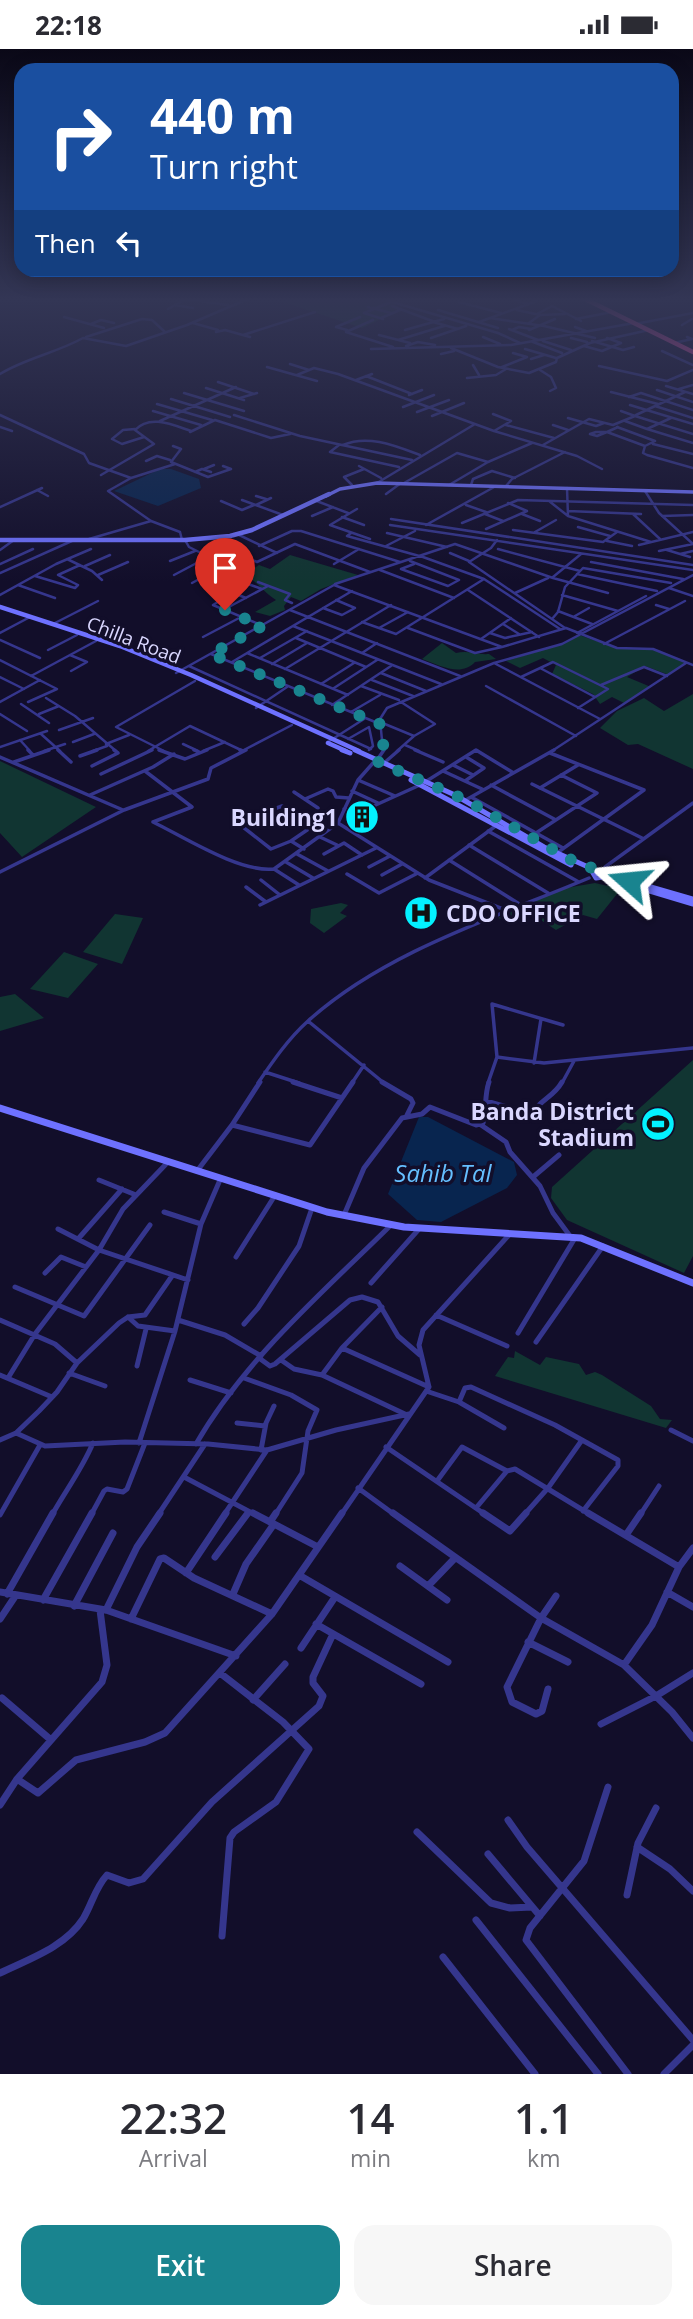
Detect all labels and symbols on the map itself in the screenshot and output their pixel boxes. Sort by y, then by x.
pin [195,538,255,610]
street label: Chilla Road [83,610,185,670]
building icon: Building1 [343,798,381,836]
place label: Building1 [231,801,338,833]
position arrow [592,844,666,918]
hospital icon: CDO OFFICE [402,894,440,932]
place label: CDO OFFICE [446,897,581,929]
place label: Banda District Stadium [470,1095,634,1153]
sports icon: Banda District Stadium [639,1105,677,1143]
water label: Sahib Tal [394,1156,493,1189]

